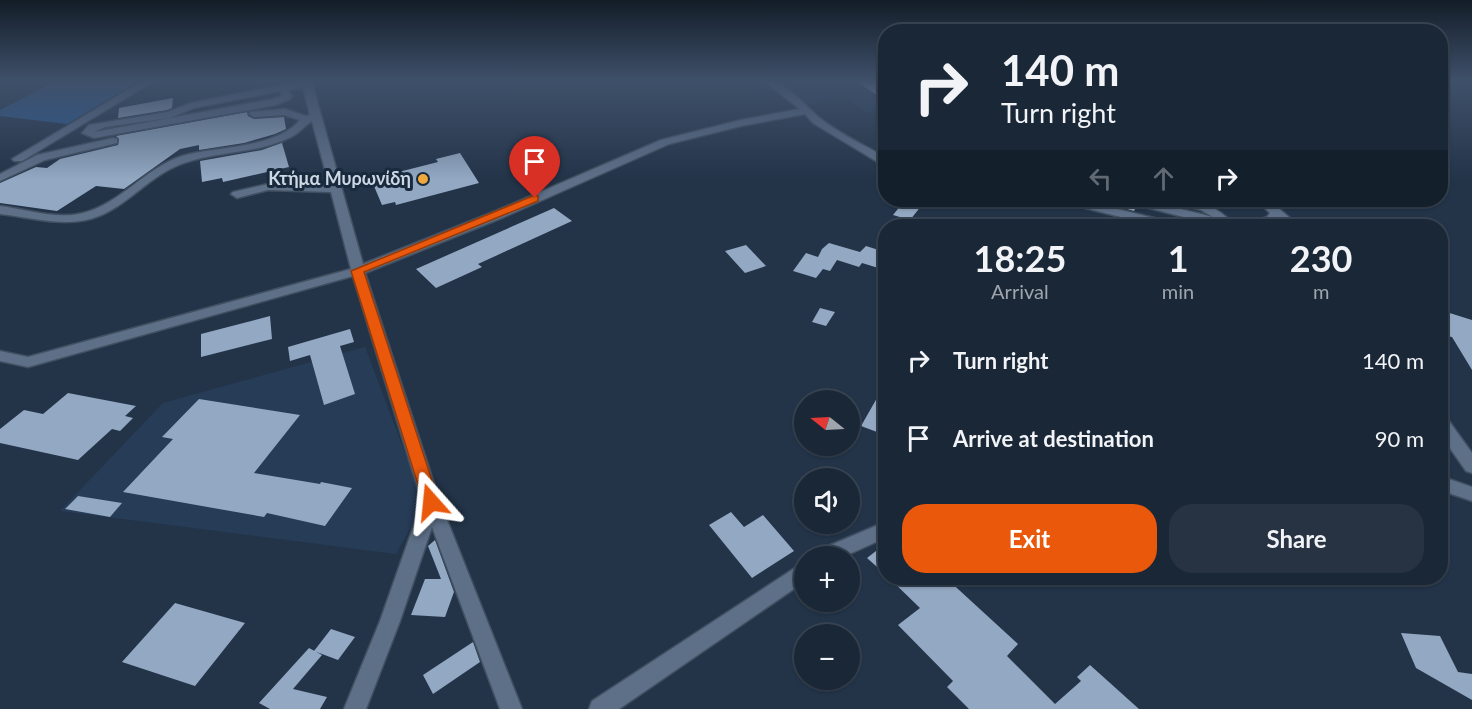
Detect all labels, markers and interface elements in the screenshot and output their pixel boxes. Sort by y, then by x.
text: 140 m [1001,45,1119,95]
icon: right [902,48,980,126]
text: Turn right [1001,96,1116,129]
pin [509,136,560,198]
icon: arrive [518,145,551,178]
icon: left [1084,162,1117,195]
icon: ahead [1147,162,1180,195]
icon: right [1210,162,1243,195]
place label: Κτήμα Μυρωνίδη [268,167,411,189]
marker: Κτήμα Μυρωνίδη [416,172,430,186]
text: 18:25 [974,236,1066,280]
text: 1 [1168,236,1189,280]
text: 230 [1290,236,1352,280]
text: Arrival [991,279,1049,303]
text: min [1162,279,1194,303]
text: m [1313,279,1329,303]
icon: right [902,344,935,377]
text: Turn right [953,347,1048,374]
text: 140 m [1362,347,1424,374]
north arrow [794,390,860,456]
map controls [794,390,860,690]
icon: arrive [902,422,935,455]
text: Arrive at destination [953,425,1154,452]
text: 90 m [1375,425,1424,452]
button: sound [794,468,860,534]
position arrow [399,470,463,534]
button: Exit [902,504,1157,573]
button: Share [1169,504,1424,573]
button: + [794,546,860,612]
button: − [794,624,860,690]

